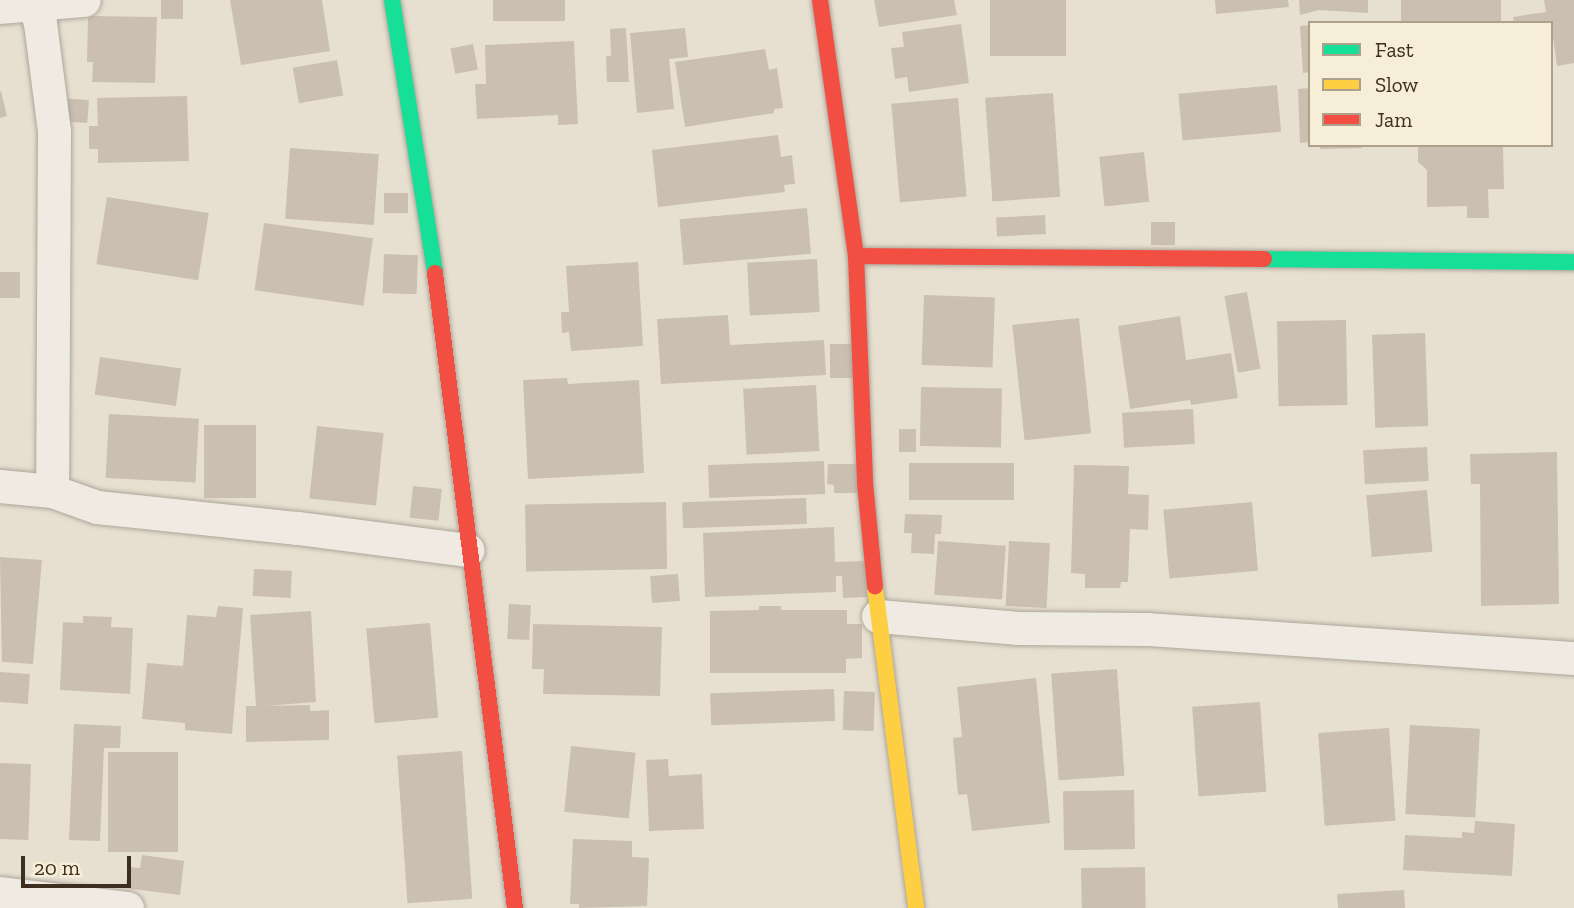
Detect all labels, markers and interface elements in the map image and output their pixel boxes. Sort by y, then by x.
legend [1308,21,1553,147]
text: Fast [1375,37,1414,62]
text: Slow [1375,72,1418,97]
text: Jam [1375,107,1412,132]
scale bar [24,842,135,886]
text: 20 m [34,855,80,880]

